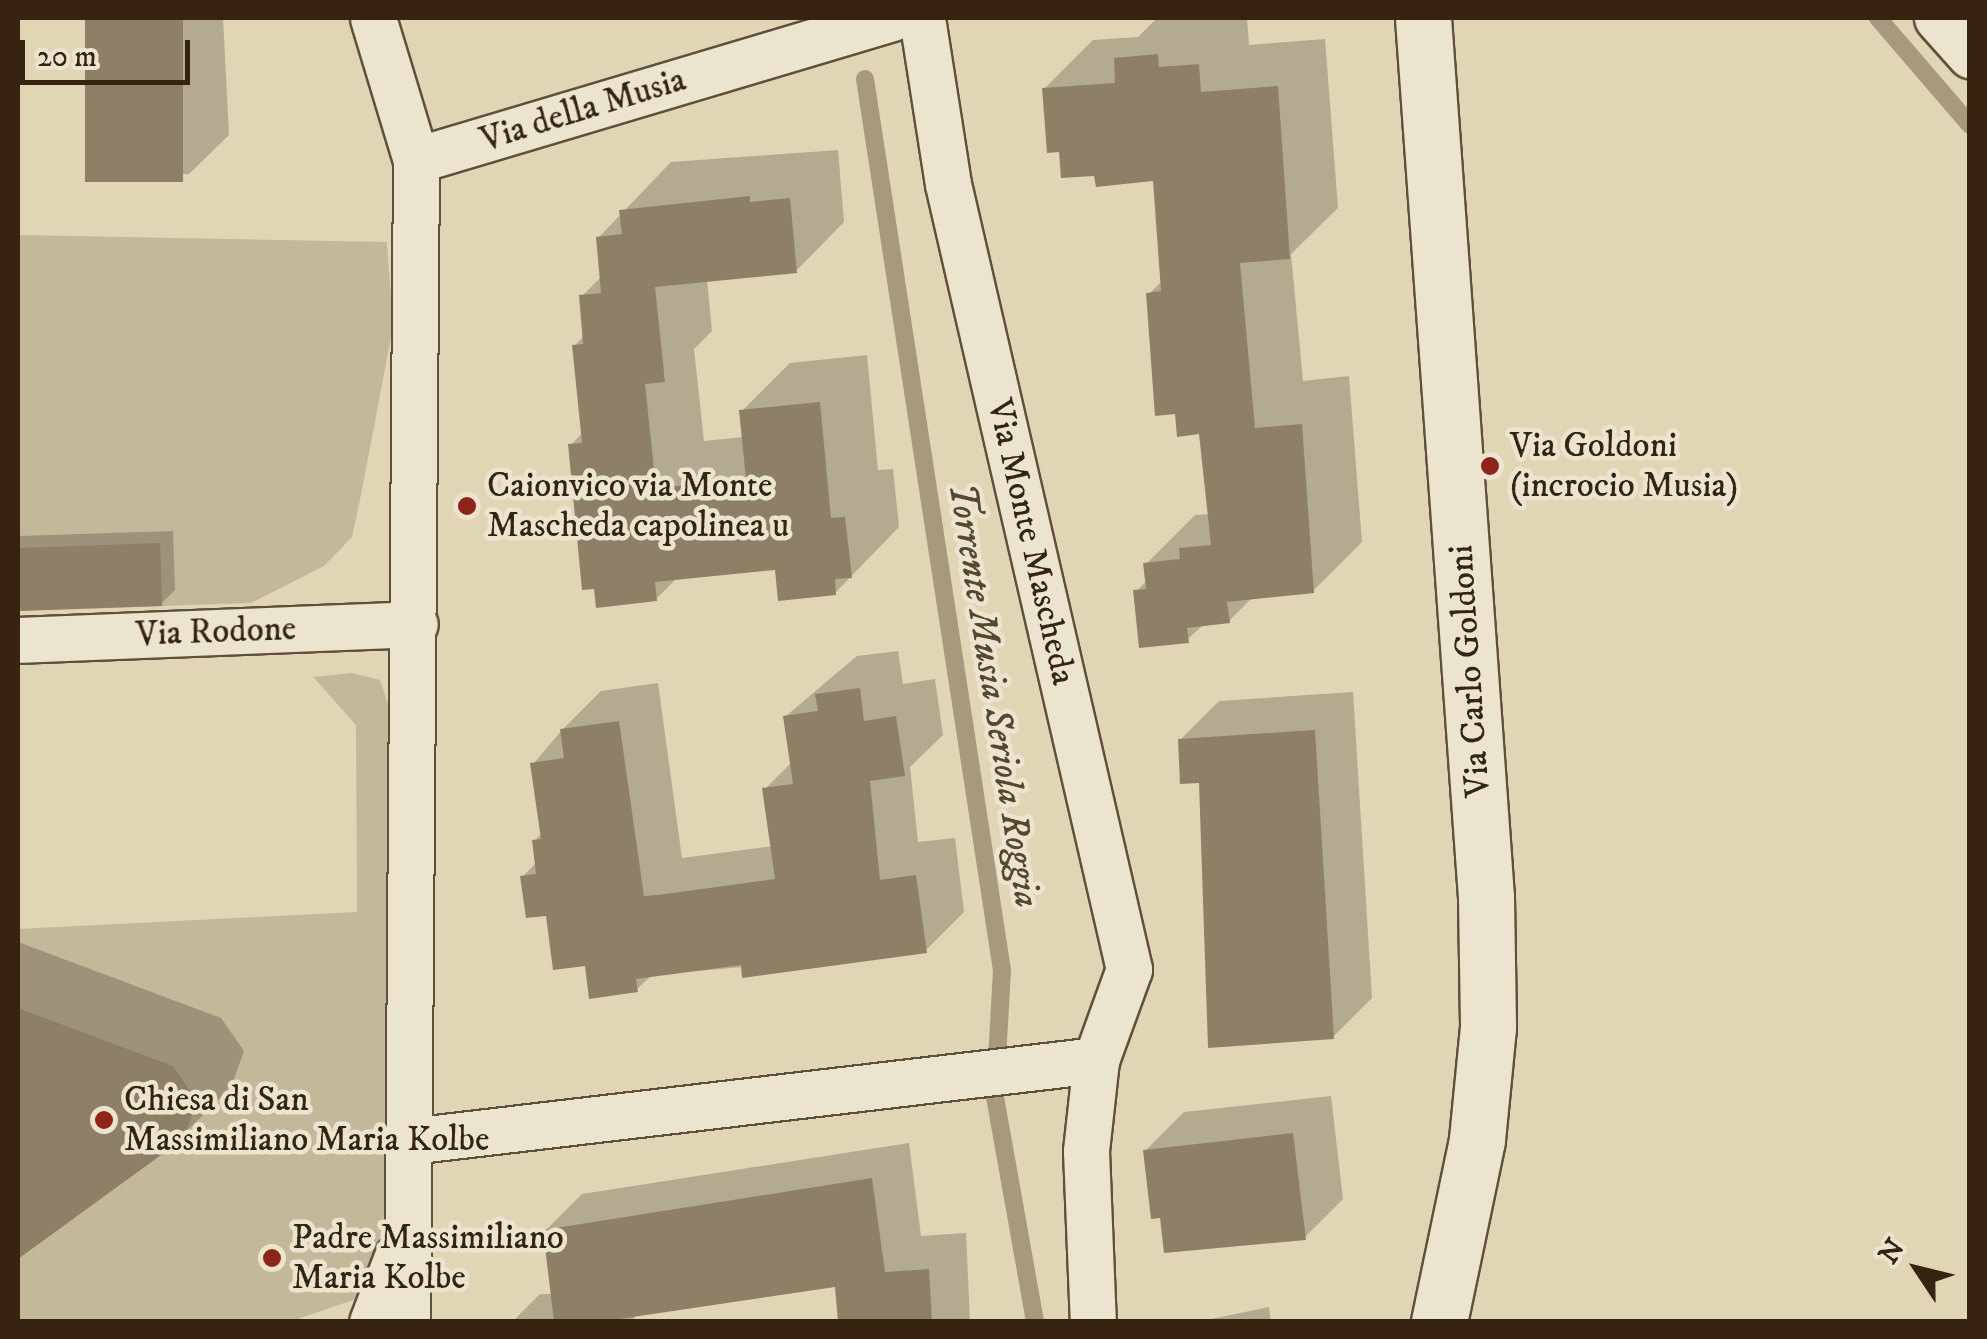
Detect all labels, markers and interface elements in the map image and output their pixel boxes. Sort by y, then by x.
scale bar [25,20,195,82]
text: 20 m [37,39,97,76]
street label: Via della Musia [475,59,691,161]
street label: Via Monte Mascheda [978,395,1084,689]
place label: Via Goldoni (incrocio Musia) [1510,425,1738,507]
marker: Via Goldoni (incrocio Musia) [1479,455,1501,477]
place label: Caionvico via Monte Mascheda capolinea u [487,465,789,547]
water label: Torrente Musia Seriola Roggia [937,479,1049,911]
marker: Caionvico via Monte Mascheda capolinea u [456,495,478,517]
street label: Via Carlo Goldoni [1440,543,1500,799]
street label: Via Rodone [135,608,297,656]
place label: Chiesa di San Massimiliano Maria Kolbe [124,1079,489,1161]
marker: Chiesa di San Massimiliano Maria Kolbe [93,1109,115,1131]
place label: Padre Massimiliano Maria Kolbe [292,1217,564,1299]
north arrow [1867,1219,1967,1319]
text: N [1871,1232,1913,1271]
marker: Padre Massimiliano Maria Kolbe [261,1247,283,1269]

